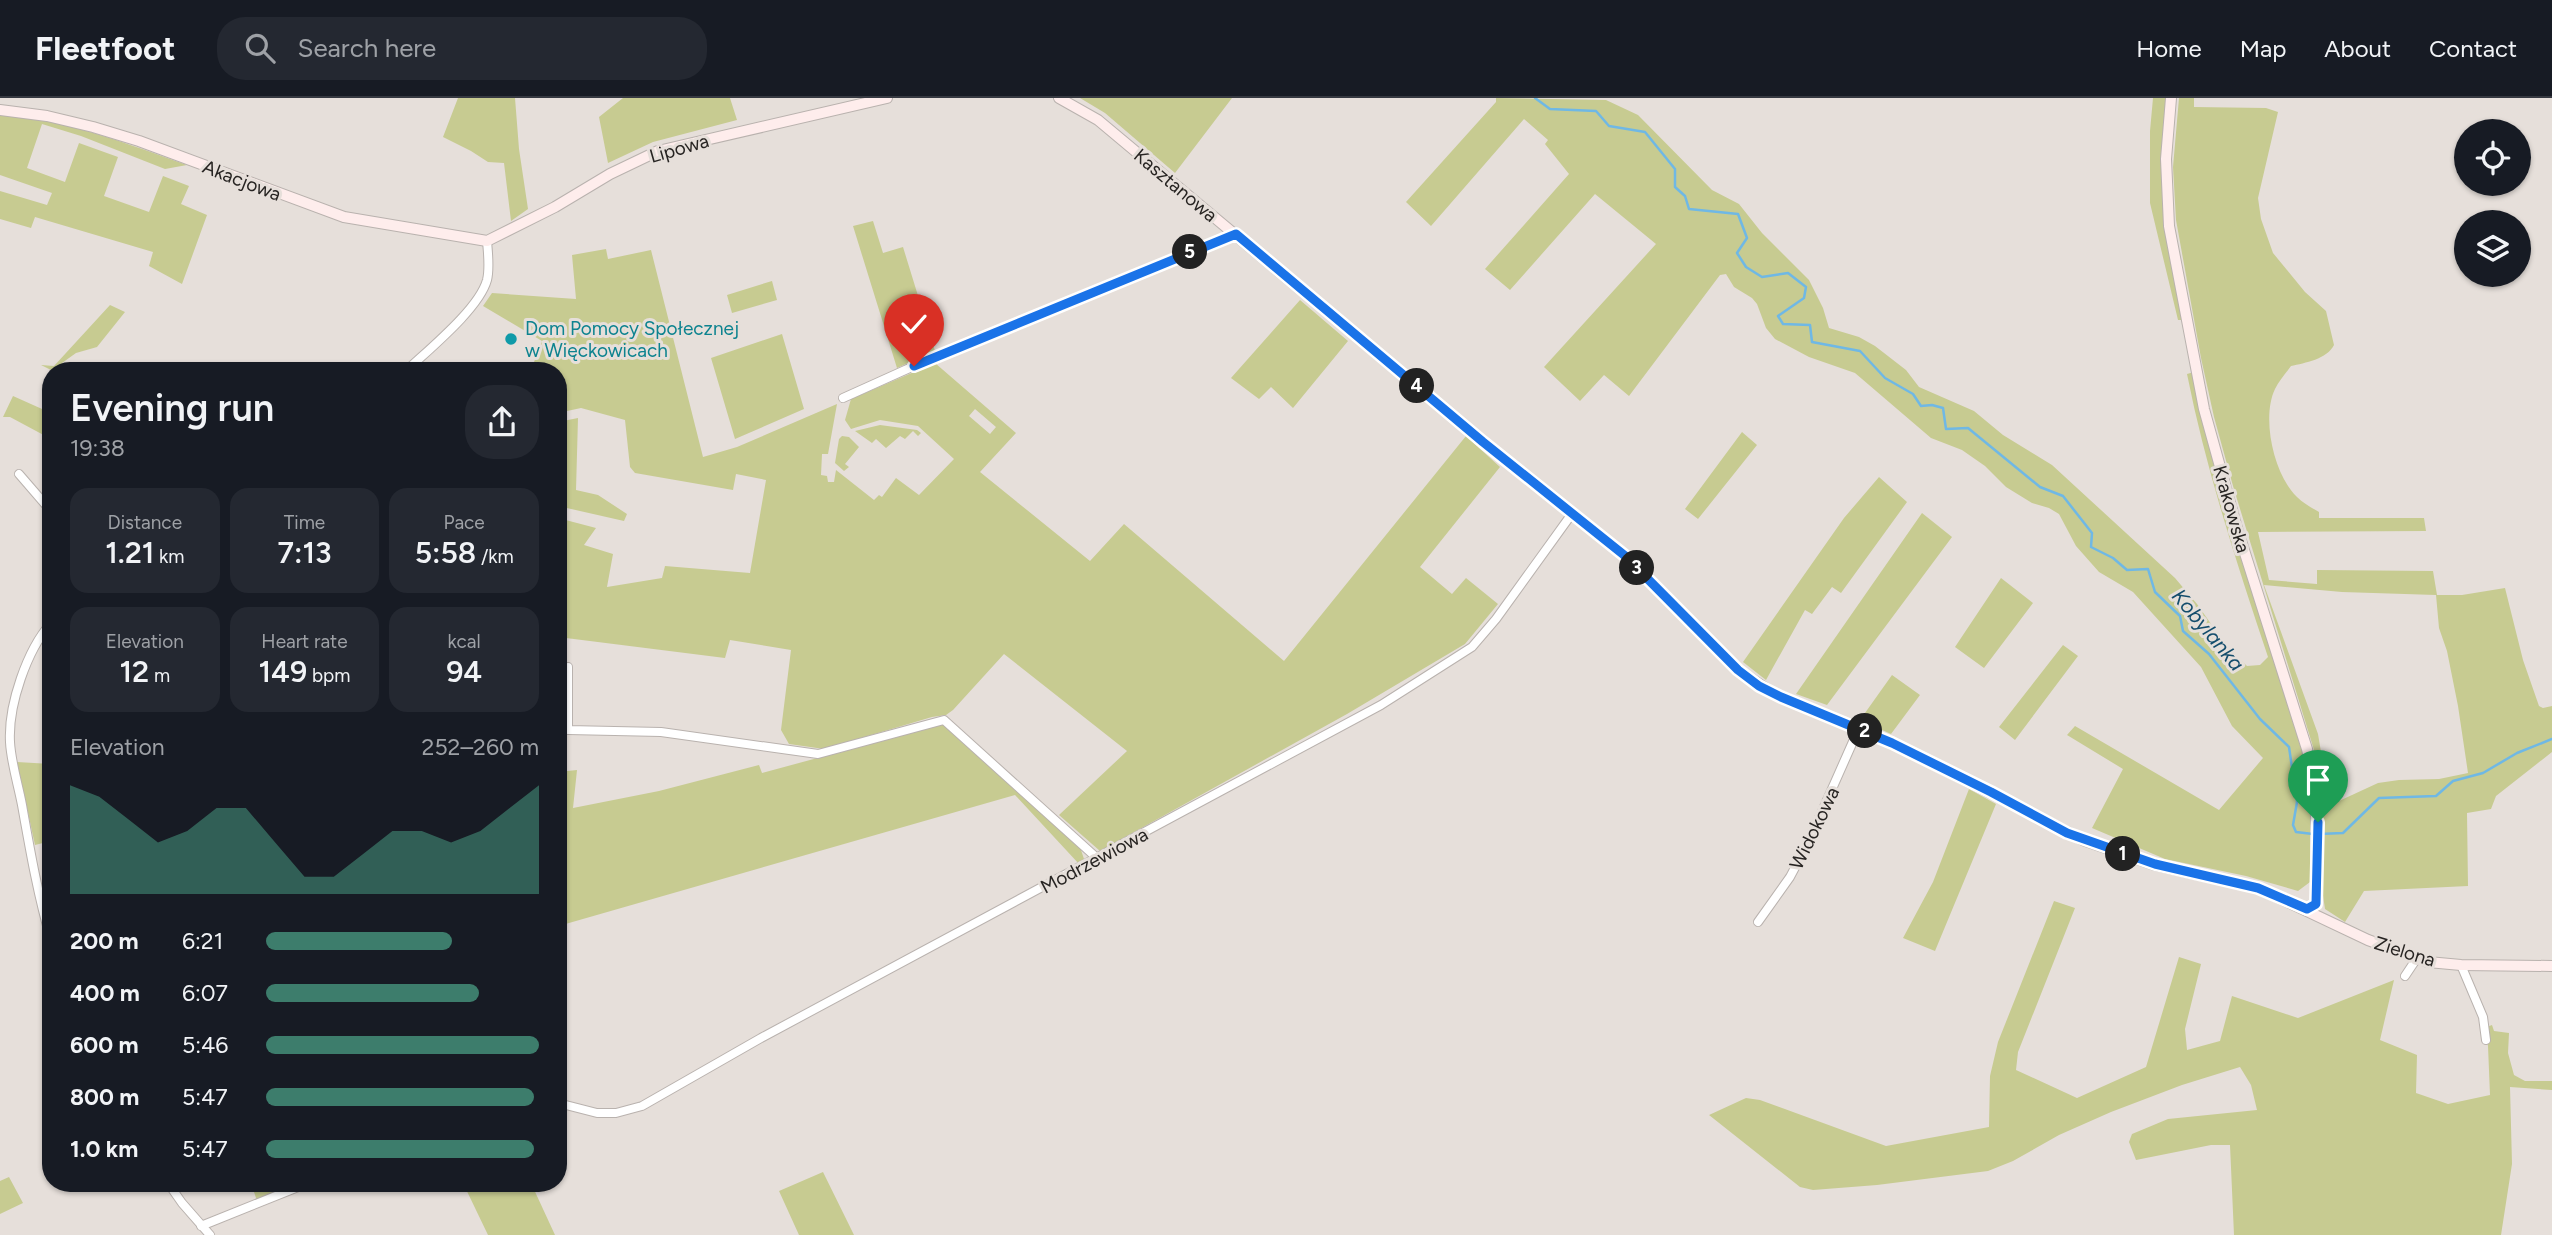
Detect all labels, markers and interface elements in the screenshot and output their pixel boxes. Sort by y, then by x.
search box [217,17,707,80]
text: Fleetfoot [35,29,175,68]
icon: search [241,29,279,67]
text: Search here [297,32,436,64]
text: Home [2136,34,2202,63]
text: Map [2240,34,2286,63]
text: About [2324,34,2391,63]
text: Contact [2429,34,2517,63]
map controls [2454,119,2531,287]
button: locate [2454,119,2531,196]
street label: Lipowa [647,129,711,168]
street label: Kasztanowa [1129,144,1222,227]
street label: Akacjowa [199,155,284,206]
button: layers [2454,210,2531,287]
pin: 5 [1172,234,1208,270]
text: 5 [1184,240,1195,263]
pin [884,294,944,366]
icon: check [895,305,933,343]
place label: Dom Pomocy Społecznej w Więckowicach [525,317,739,362]
marker: Dom Pomocy Społecznej w Więckowicach [503,331,519,347]
pin: 4 [1400,368,1434,404]
text: 4 [1410,374,1423,397]
text: Evening run [70,385,274,431]
button: share [465,385,539,459]
text: 19:38 [70,434,125,462]
street label: Krakowska [2208,463,2255,556]
text: Distance [108,511,182,534]
text: Time [284,511,325,534]
text: Pace [444,511,485,534]
text: 1.21 [105,534,154,571]
text: 7:13 [277,534,331,571]
text: 5:58 [415,534,476,571]
text: km [154,545,184,568]
text: /km [476,545,514,568]
pin: 3 [1620,550,1654,586]
text: 3 [1631,556,1642,579]
water label: Kobylanka [2167,584,2250,676]
text: Elevation [106,630,184,653]
text: Heart rate [261,630,348,653]
text: kcal [448,630,481,653]
text: 12 [120,653,149,690]
text: 149 [259,653,307,690]
text: 94 [446,653,482,690]
text: m [149,664,170,687]
text: bpm [307,664,350,687]
pin: 2 [1848,714,1882,748]
text: 2 [1859,719,1870,742]
text: Elevation [70,733,165,761]
text: 252–260 m [422,733,539,761]
pin [2288,750,2348,822]
icon: arrive [2299,761,2337,799]
street label: Widokowa [1785,783,1844,873]
street label: Modrzewiowa [1037,822,1152,898]
pin: 1 [2106,836,2140,872]
text: 1 [2118,842,2127,865]
text: 200 m [70,927,139,955]
text: 6:21 [182,927,223,955]
street label: Zielona [2372,931,2438,972]
text: 400 m [70,979,140,1007]
text: 6:07 [182,979,228,1007]
text: 600 m [70,1031,139,1059]
text: 5:46 [182,1031,228,1059]
text: 800 m [70,1083,139,1111]
text: 5:47 [182,1083,228,1111]
text: 1.0 km [70,1135,138,1163]
text: 5:47 [182,1135,228,1163]

